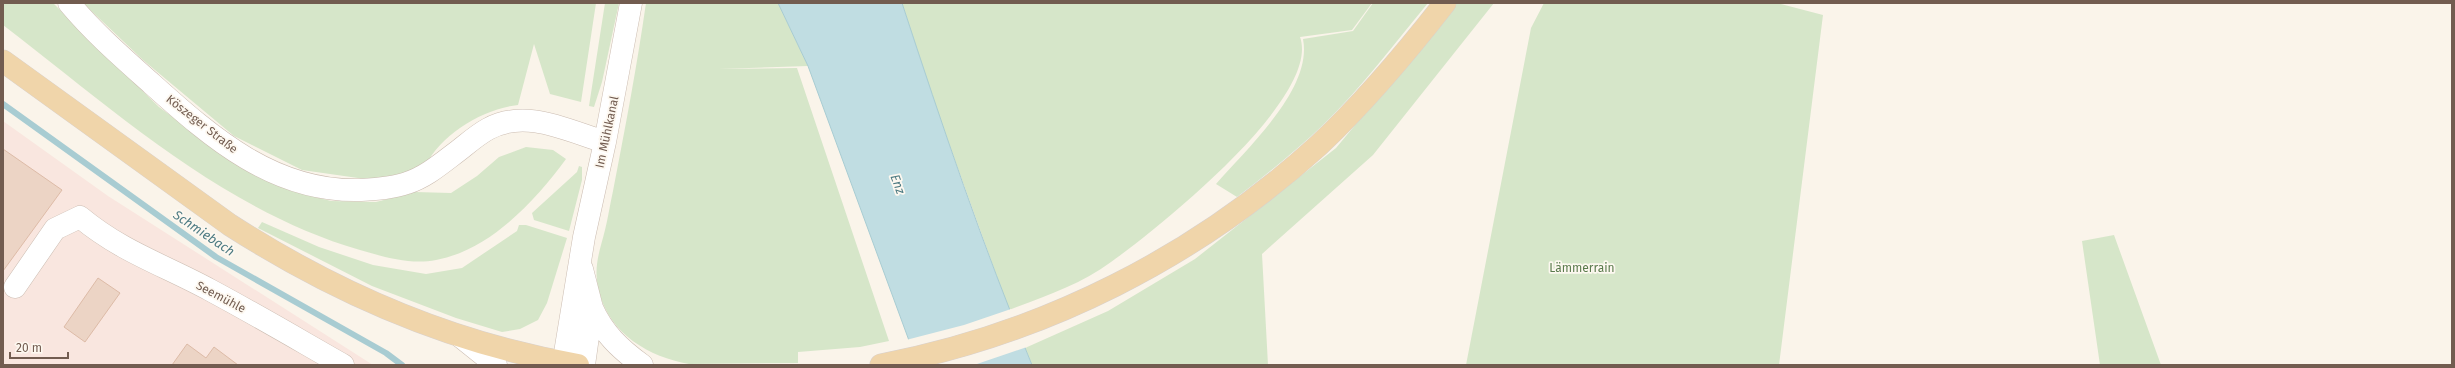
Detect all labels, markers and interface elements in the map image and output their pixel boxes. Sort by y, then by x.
street label: Köszeger Straße [163,92,241,156]
street label: Im Mühlkanal [593,94,622,169]
water label: Enz [888,172,909,196]
water label: Schmiebach [170,206,237,259]
park label: Lämmerrain [1549,261,1615,275]
street label: Seemühle [194,278,248,316]
scale bar [10,334,68,360]
text: 20 m [16,341,42,355]

